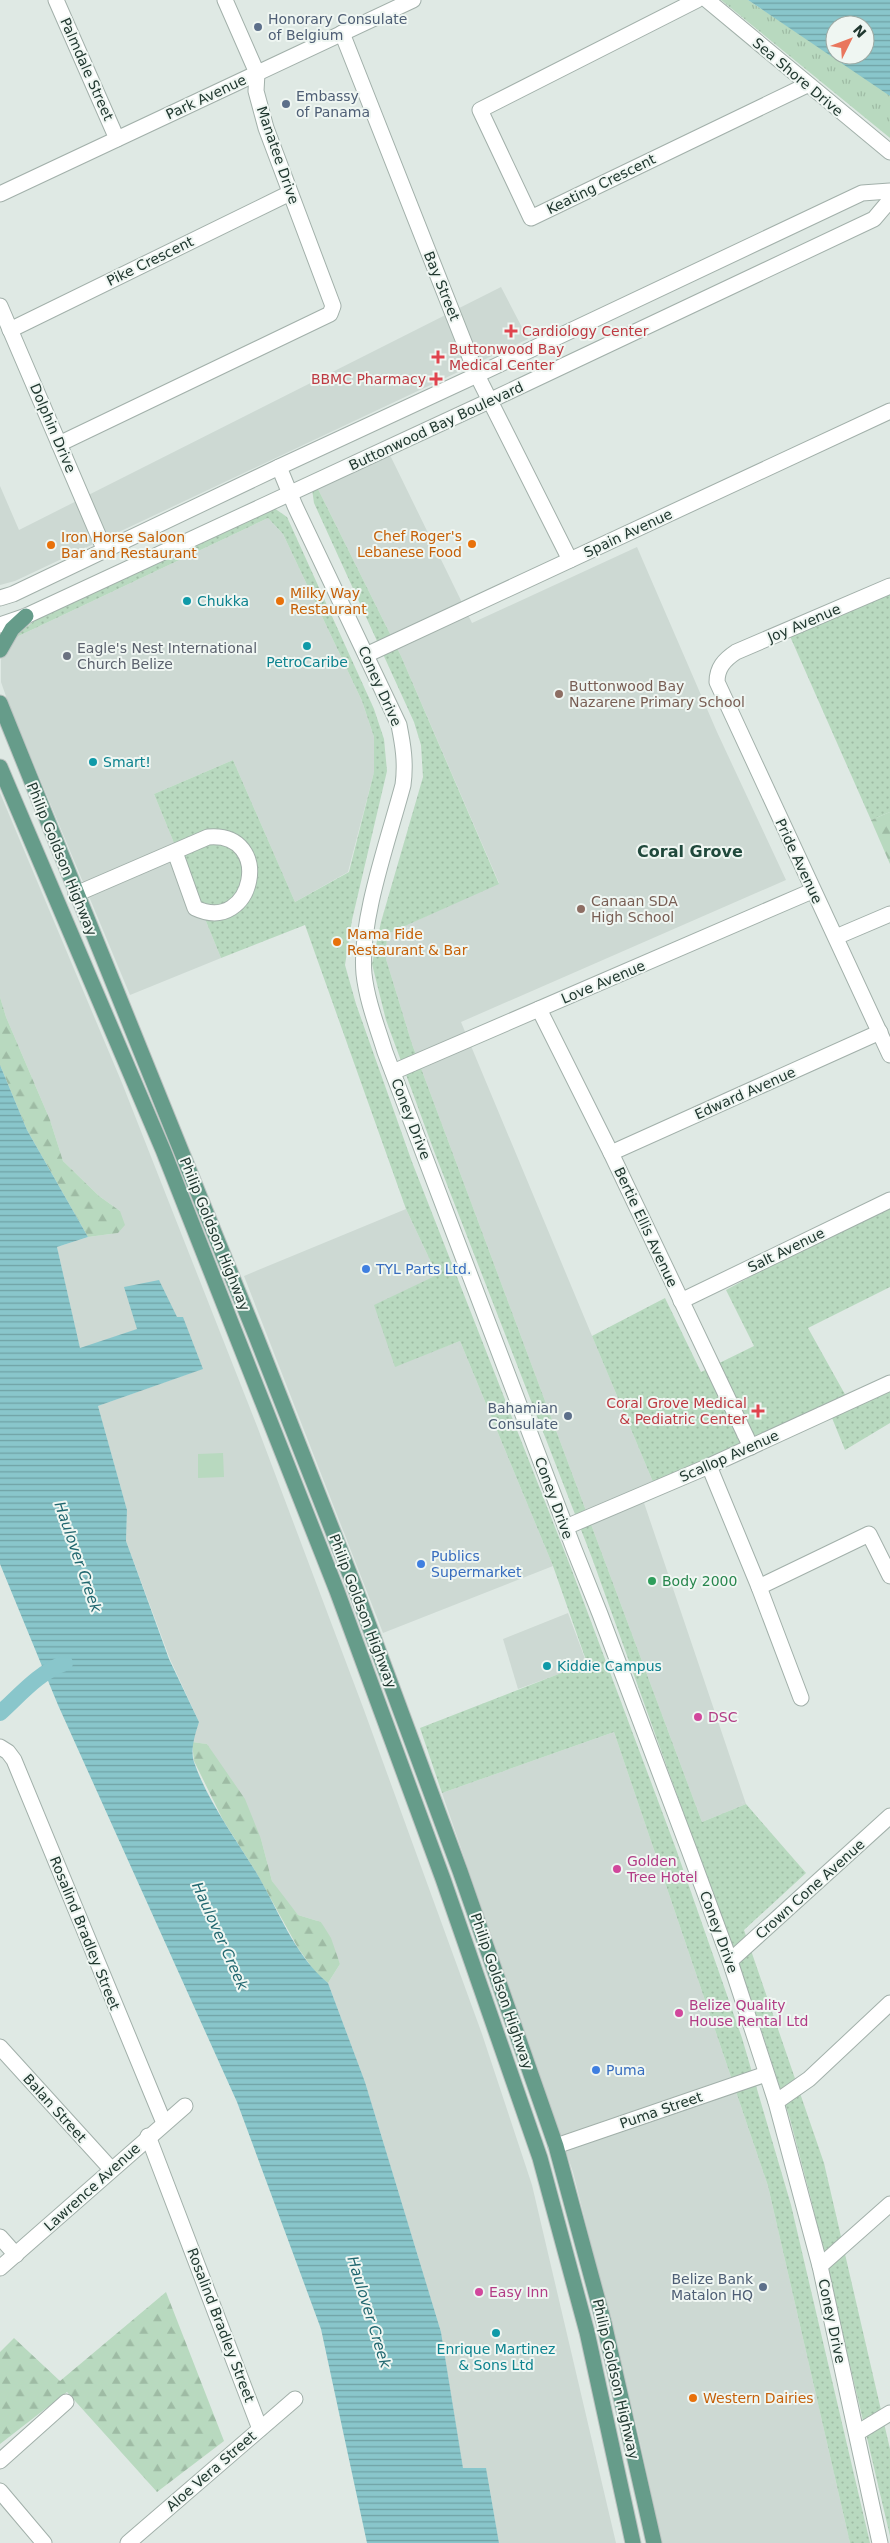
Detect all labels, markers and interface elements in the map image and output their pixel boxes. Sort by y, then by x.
place label: Honorary Consulate of Belgium [268,11,407,43]
street label: Palmdale Street [57,15,117,123]
north arrow [825,15,875,65]
marker: Honorary Consulate of Belgium [252,21,264,33]
text: N [850,22,870,41]
street label: Sea Shore Drive [750,35,846,119]
street label: Park Avenue [163,71,249,123]
place label: Embassy of Panama [296,88,370,120]
marker: Embassy of Panama [280,98,292,110]
street label: Manatee Drive [254,104,302,206]
street label: Keating Crescent [544,150,658,217]
street label: Pike Crescent [104,233,196,289]
street label: Bay Street [421,249,463,324]
place label: Cardiology Center [522,323,649,339]
marker: Cardiology Center [504,324,518,338]
place label: Buttonwood Bay Medical Center [449,341,564,373]
marker: Buttonwood Bay Medical Center [431,350,445,364]
place label: BBMC Pharmacy [311,371,426,387]
marker: BBMC Pharmacy [430,373,442,385]
street label: Buttonwood Bay Boulevard [346,378,526,474]
street label: Dolphin Drive [27,381,79,475]
street label: Spain Avenue [581,506,675,560]
place label: Chef Roger's Lebanese Food [357,528,462,560]
place label: Iron Horse Saloon Bar and Restaurant [61,529,197,561]
marker: Chef Roger's Lebanese Food [466,538,478,550]
marker: Iron Horse Saloon Bar and Restaurant [45,539,57,551]
place label: Milky Way Restaurant [290,585,367,617]
place label: Chukka [197,593,249,609]
marker: Chukka [181,595,193,607]
marker: Milky Way Restaurant [274,595,286,607]
street label: Joy Avenue [764,601,843,646]
place label: Eagle's Nest International Church Belize [77,640,257,672]
marker: PetroCaribe [301,640,313,652]
street label: Coney Drive [355,644,405,728]
marker: Eagle's Nest International Church Belize [61,650,73,662]
place label: PetroCaribe [266,654,348,670]
place label: Buttonwood Bay Nazarene Primary School [569,678,745,710]
marker: Buttonwood Bay Nazarene Primary School [553,688,565,700]
place label: Smart! [103,754,151,770]
marker: Smart! [87,756,99,768]
street label: Philip Goldson Highway [24,780,100,938]
street label: Pride Avenue [772,816,826,906]
district label: Coral Grove [637,842,743,861]
place label: Canaan SDA High School [591,893,678,925]
marker: Canaan SDA High School [575,903,587,915]
place label: Mama Fide Restaurant & Bar [347,926,468,958]
marker: Mama Fide Restaurant & Bar [331,936,343,948]
street label: Love Avenue [559,957,647,1007]
street label: Edward Avenue [692,1064,798,1122]
street label: Coney Drive [388,1076,434,1162]
street label: Philip Goldson Highway [177,1155,253,1313]
street label: Bertie Ellis Avenue [611,1164,681,1290]
street label: Salt Avenue [745,1225,827,1275]
place label: TYL Parts Ltd. [375,1261,471,1277]
marker: TYL Parts Ltd. [360,1263,372,1275]
place label: Coral Grove Medical & Pediatric Center [606,1395,747,1427]
place label: Bahamian Consulate [487,1400,558,1432]
marker: Coral Grove Medical & Pediatric Center [751,1404,765,1418]
marker: Bahamian Consulate [562,1410,574,1422]
street label: Scallop Avenue [677,1427,781,1485]
street label: Coney Drive [532,1455,576,1541]
water label: Haulover Creek [51,1499,106,1616]
street label: Philip Goldson Highway [326,1531,400,1691]
place label: Publics Supermarket [431,1548,522,1580]
marker: Publics Supermarket [415,1558,427,1570]
place label: Body 2000 [662,1573,737,1589]
marker: Body 2000 [646,1575,658,1587]
place label: Kiddie Campus [557,1658,662,1674]
marker: Kiddie Campus [541,1660,553,1672]
place label: DSC [708,1709,738,1725]
marker: DSC [692,1711,704,1723]
street label: Crown Cone Avenue [752,1836,868,1942]
place label: Golden Tree Hotel [626,1853,698,1885]
street label: Rosalind Bradley Street [47,1854,123,2013]
marker: Golden Tree Hotel [611,1863,623,1875]
water label: Haulover Creek [188,1879,252,1994]
street label: Coney Drive [697,1889,741,1975]
street label: Philip Goldson Highway [468,1911,536,2071]
place label: Belize Quality House Rental Ltd [689,1997,809,2029]
marker: Belize Quality House Rental Ltd [673,2007,685,2019]
place label: Puma [606,2062,645,2078]
marker: Puma [590,2064,602,2076]
street label: Balan Street [20,2071,90,2146]
street label: Puma Street [618,2088,705,2132]
street label: Lawrence Avenue [41,2140,143,2234]
street label: Rosalind Bradley Street [184,2246,258,2405]
water label: Haulover Creek [343,2254,395,2371]
place label: Belize Bank Matalon HQ [671,2271,754,2303]
street label: Coney Drive [815,2277,849,2365]
marker: Belize Bank Matalon HQ [757,2281,769,2293]
place label: Easy Inn [489,2284,548,2300]
marker: Easy Inn [473,2286,485,2298]
street label: Philip Goldson Highway [590,2297,642,2461]
marker: Enrique Martinez & Sons Ltd [490,2327,502,2339]
place label: Enrique Martinez & Sons Ltd [437,2341,555,2373]
place label: Western Dairies [703,2390,814,2406]
marker: Western Dairies [687,2392,699,2404]
street label: Aloe Vera Street [163,2427,259,2514]

